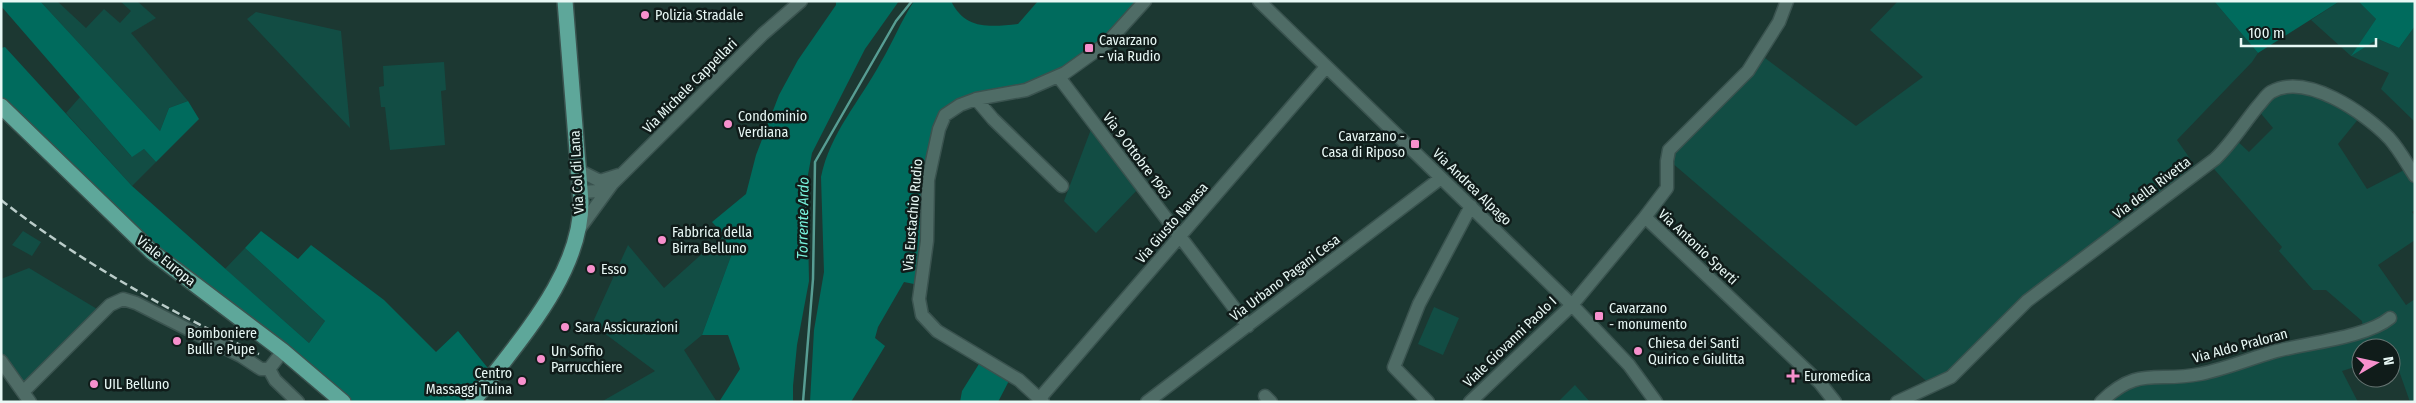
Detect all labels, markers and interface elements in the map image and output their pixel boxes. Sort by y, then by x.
place label: Polizia Stradale [655,7,743,24]
marker: Polizia Stradale [639,9,651,21]
scale bar [2241,15,2376,47]
text: 100 m [2248,24,2285,42]
place label: Cavarzano - via Rudio [1099,32,1161,65]
street label: Via Michele Cappellari [639,35,741,137]
marker: Cavarzano - via Rudio [1083,42,1095,54]
place label: Condominio Verdiana [738,108,807,141]
street label: Via 9 Ottobre 1963 [1099,110,1175,202]
marker: Condominio Verdiana [722,118,734,130]
place label: Cavarzano - Casa di Riposo [1322,128,1405,161]
street label: Via Col di Lana [566,130,588,214]
marker: Cavarzano - Casa di Riposo [1409,138,1421,150]
street label: Via Andrea Alpago [1429,145,1515,229]
street label: Via della Rivetta [2110,153,2194,223]
street label: Via Eustachio Rudio [900,158,926,272]
water label: Torrente Ardo [793,176,813,259]
street label: Via Giusto Navasa [1132,179,1212,267]
street label: Via Antonio Sperti [1654,206,1742,288]
place label: Fabbrica della Birra Belluno [672,224,752,257]
street label: Via Urbano Pagani Cesa [1227,231,1343,325]
street label: Viale Europa [133,232,199,290]
marker: Fabbrica della Birra Belluno [656,234,668,246]
place label: Esso [601,261,627,278]
marker: Esso [585,263,597,275]
street label: Viale Giovanni Paolo I [1460,293,1560,391]
place label: Cavarzano - monumento [1609,300,1687,333]
marker: Cavarzano - monumento [1593,310,1605,322]
place label: Sara Assicurazioni [575,319,678,336]
marker: Sara Assicurazioni [559,321,571,333]
place label: Bomboniere Bulli e Pupe [187,325,257,358]
street label: Via Aldo Praloran [2191,325,2289,367]
marker: Bomboniere Bulli e Pupe [171,335,183,347]
place label: Chiesa dei Santi Quirico e Giulitta [1648,335,1745,368]
north arrow [2351,338,2401,388]
place label: Un Soffio Parrucchiere [551,343,623,376]
marker: Chiesa dei Santi Quirico e Giulitta [1632,345,1644,357]
marker: Un Soffio Parrucchiere [535,353,547,365]
text: N [2379,356,2397,367]
place label: Centro Massaggi Tuina [426,365,512,398]
place label: Euromedica [1804,368,1871,385]
marker: Euromedica [1786,369,1800,383]
marker: Centro Massaggi Tuina [516,375,528,387]
place label: UIL Belluno [104,376,169,393]
marker: UIL Belluno [88,378,100,390]

